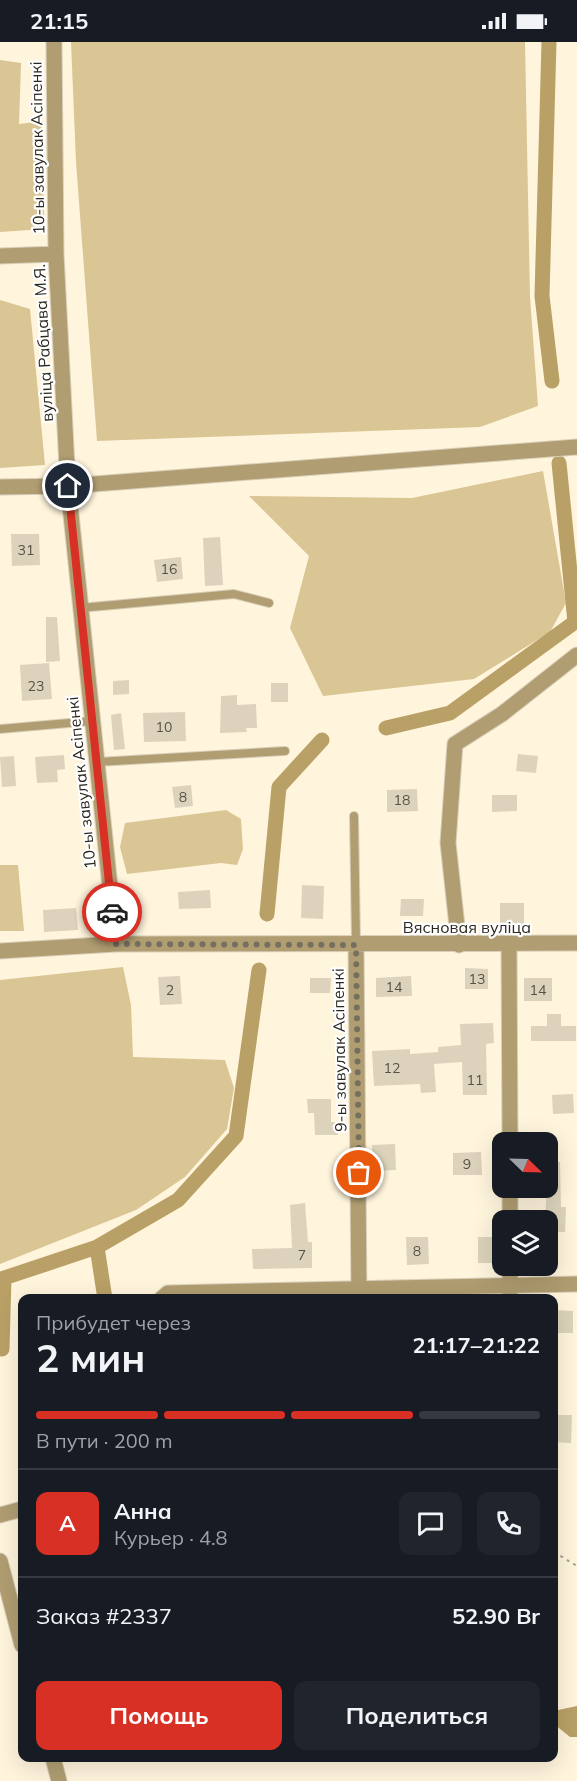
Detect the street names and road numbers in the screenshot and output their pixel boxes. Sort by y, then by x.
street label: 10-ы завулак Асіпенкі [25,61,49,235]
street label: вуліца Рабцава М.Я. [29,264,57,422]
street label: 10-ы завулак Асіпенкі [62,696,100,870]
street label: Вясновая вуліца [403,917,531,937]
street label: 9-ы завулак Асіпенкі [328,968,350,1132]

